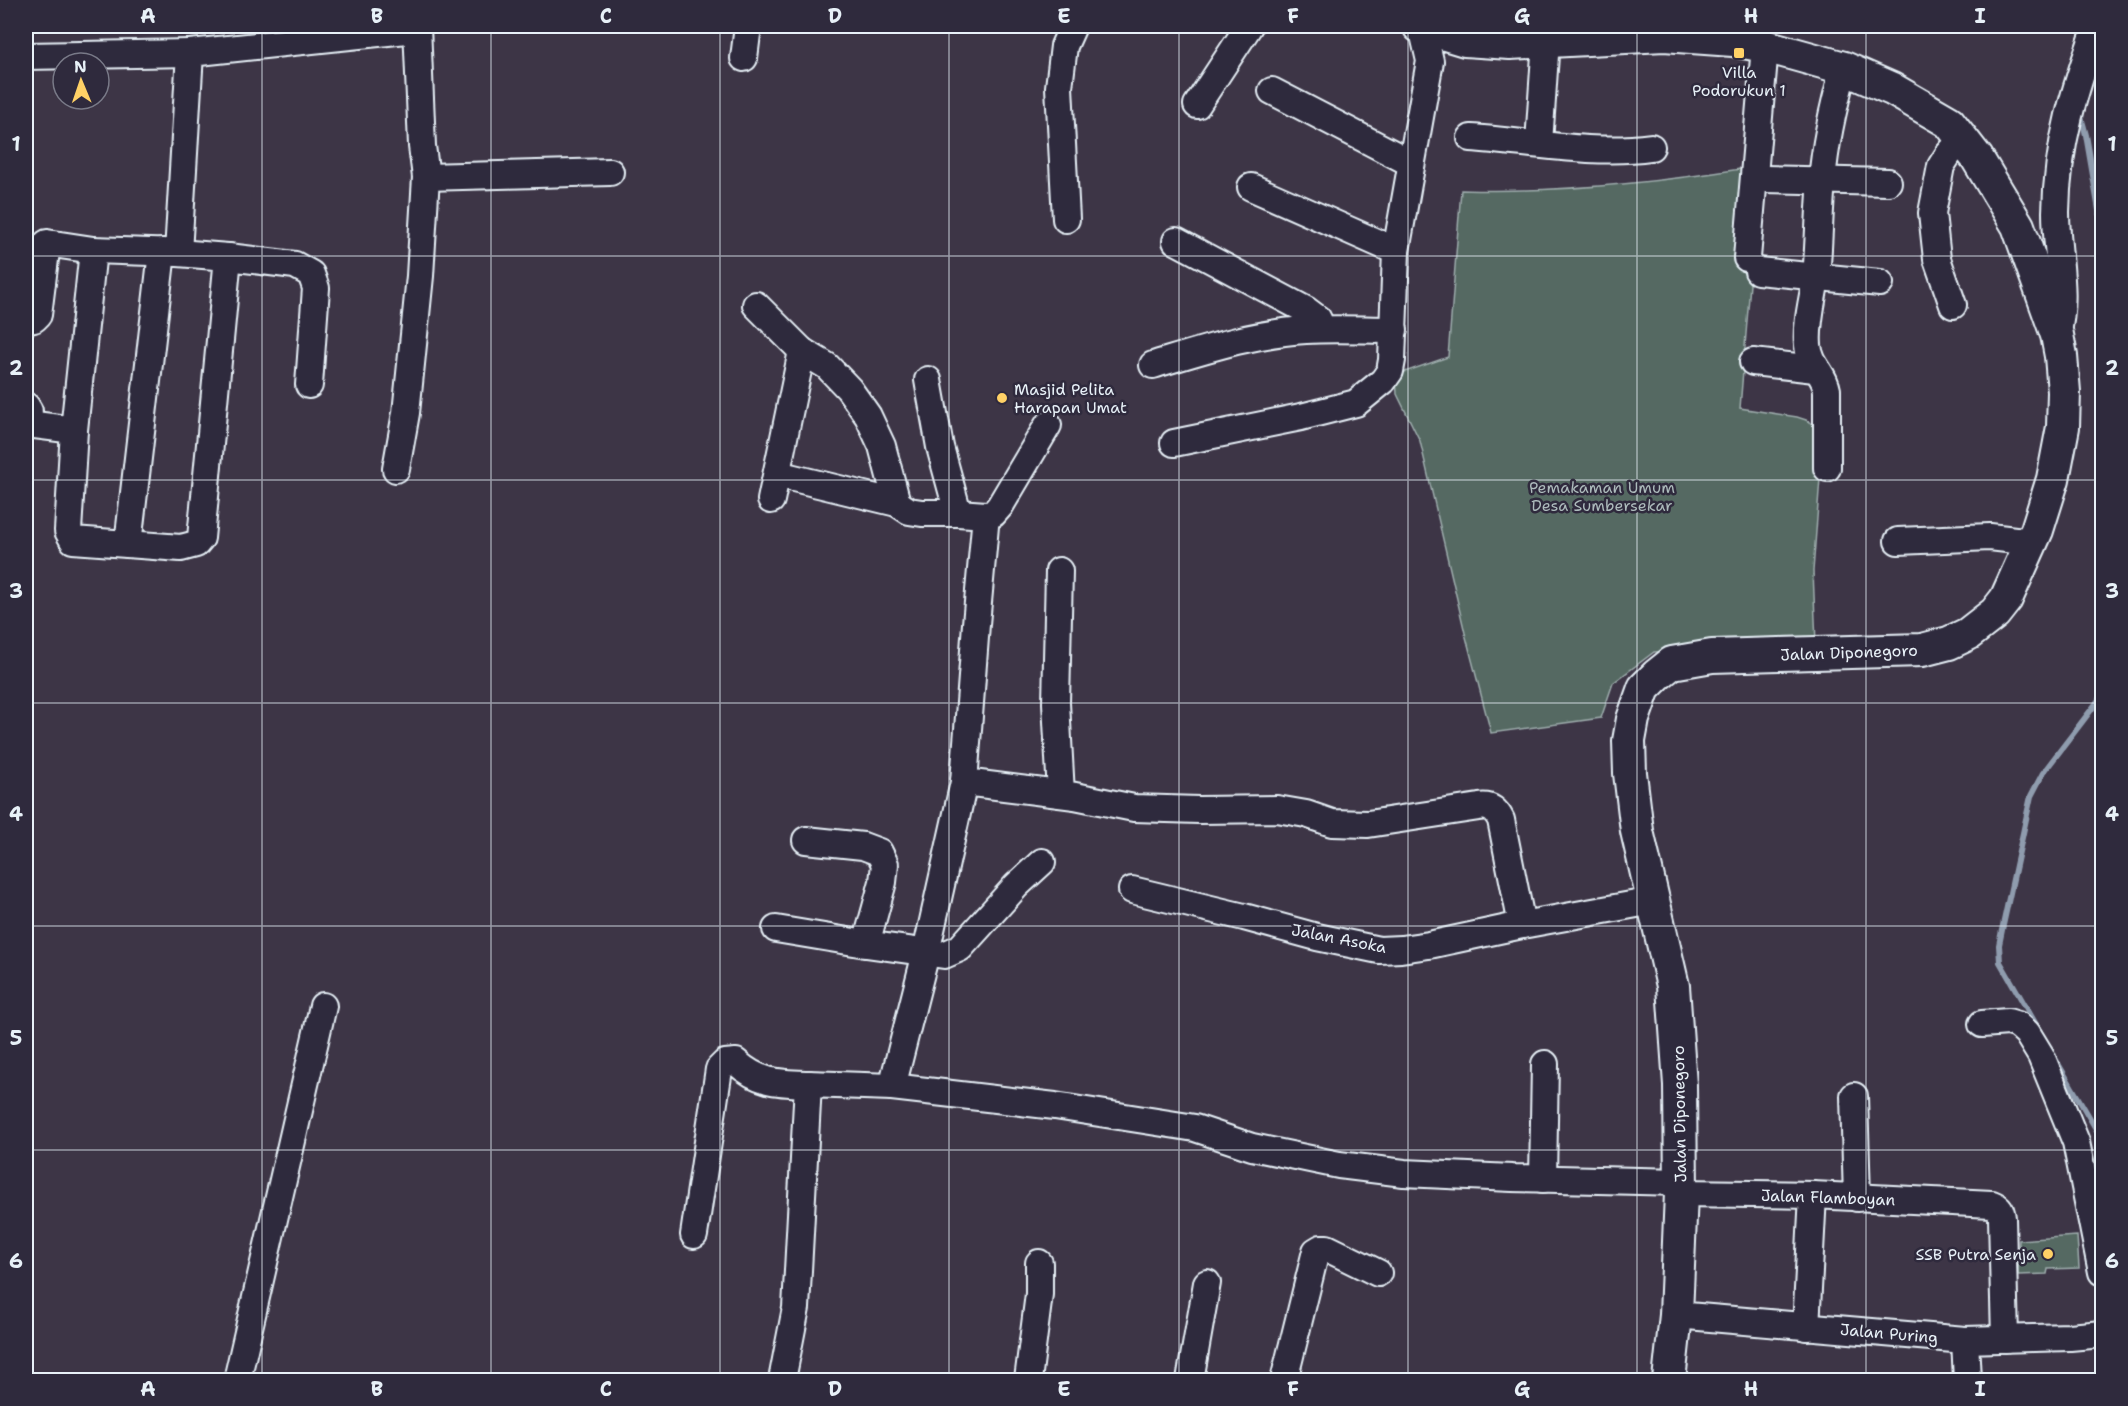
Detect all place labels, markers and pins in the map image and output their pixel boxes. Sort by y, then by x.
marker: Villa Podorukun 1 [1732,46,1746,60]
place label: Villa Podorukun 1 [1692,62,1786,101]
place label: Masjid Pelita Harapan Umat [1014,379,1127,418]
marker: Masjid Pelita Harapan Umat [995,391,1009,405]
place label: SSB Putra Senja [1915,1244,2036,1265]
marker: SSB Putra Senja [2041,1247,2055,1261]

